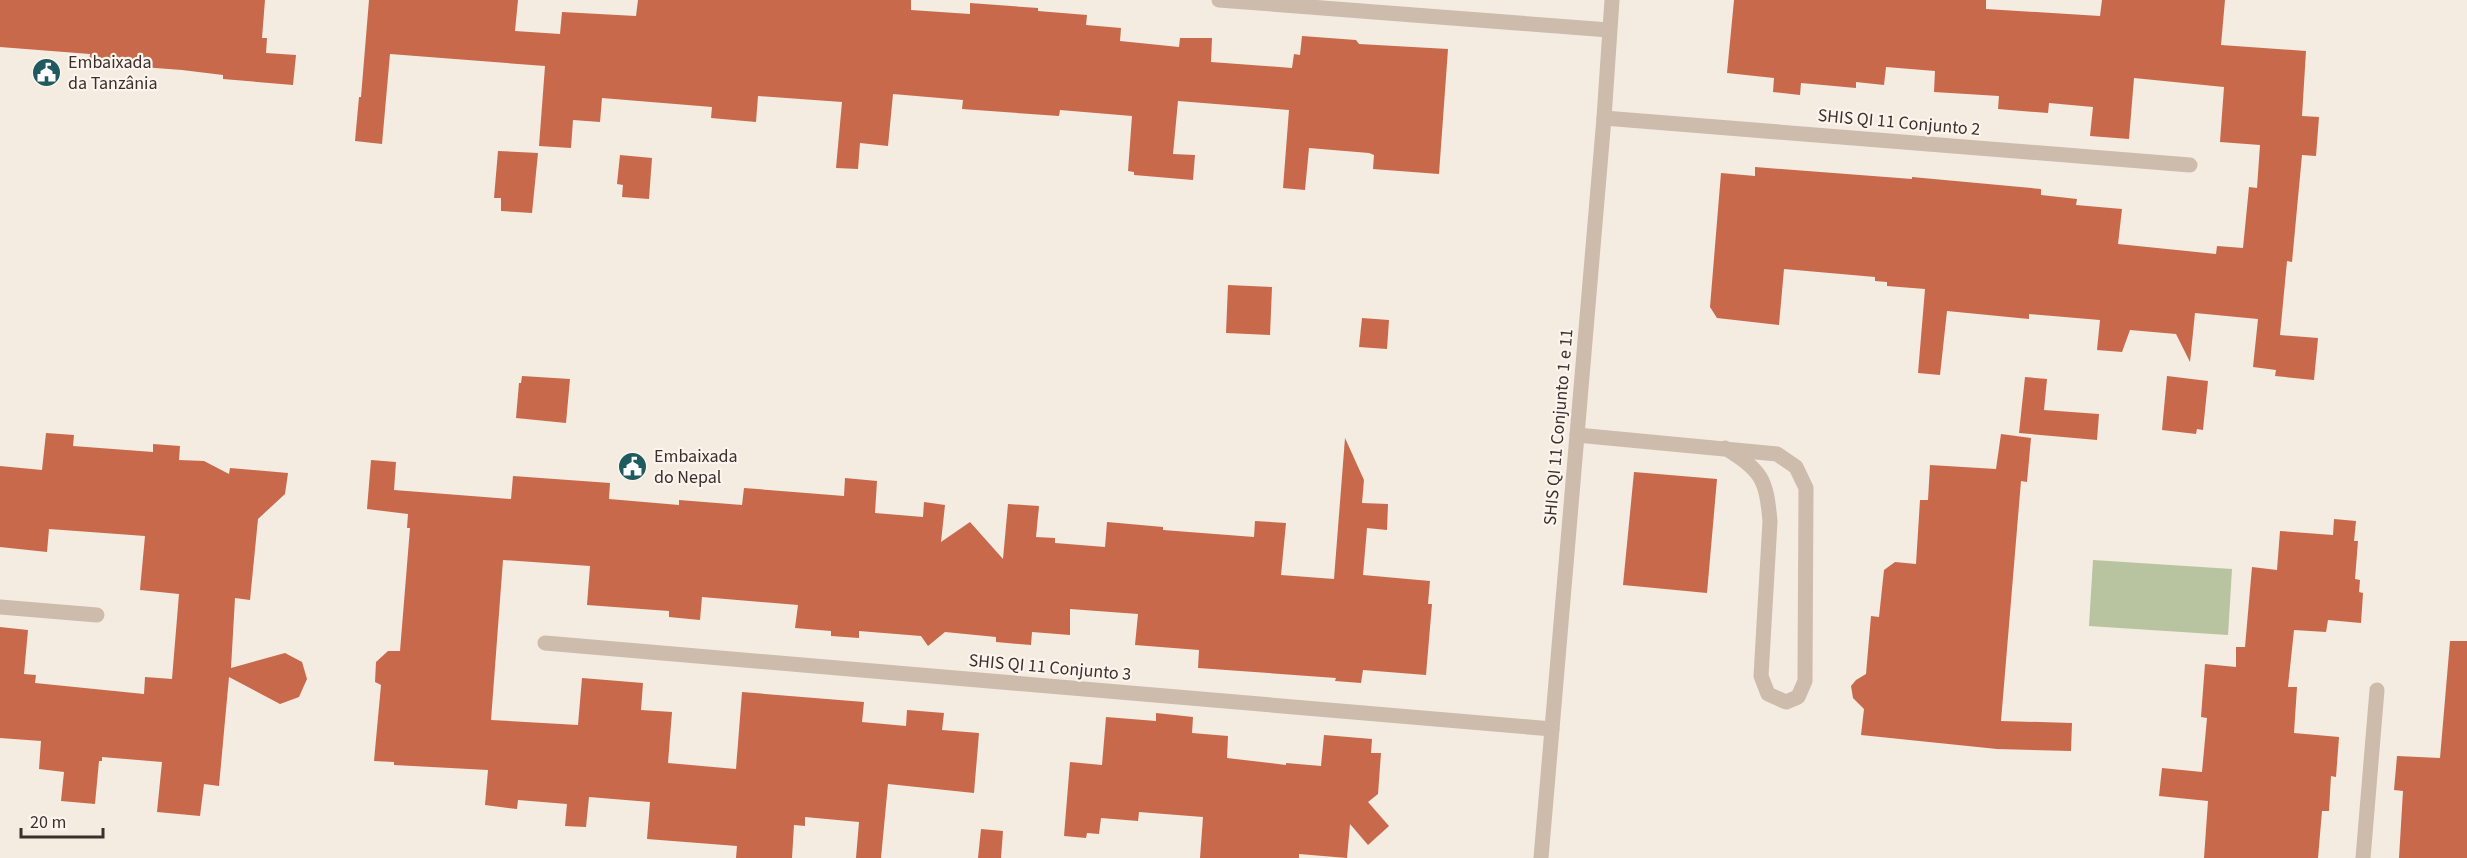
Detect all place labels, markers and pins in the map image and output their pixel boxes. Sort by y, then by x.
place label: Embaixada da Tanzânia [68,50,158,96]
public building icon: Embaixada da Tanzânia [31,56,63,88]
place label: Embaixada do Nepal [654,444,738,490]
public building icon: Embaixada do Nepal [617,450,649,482]

